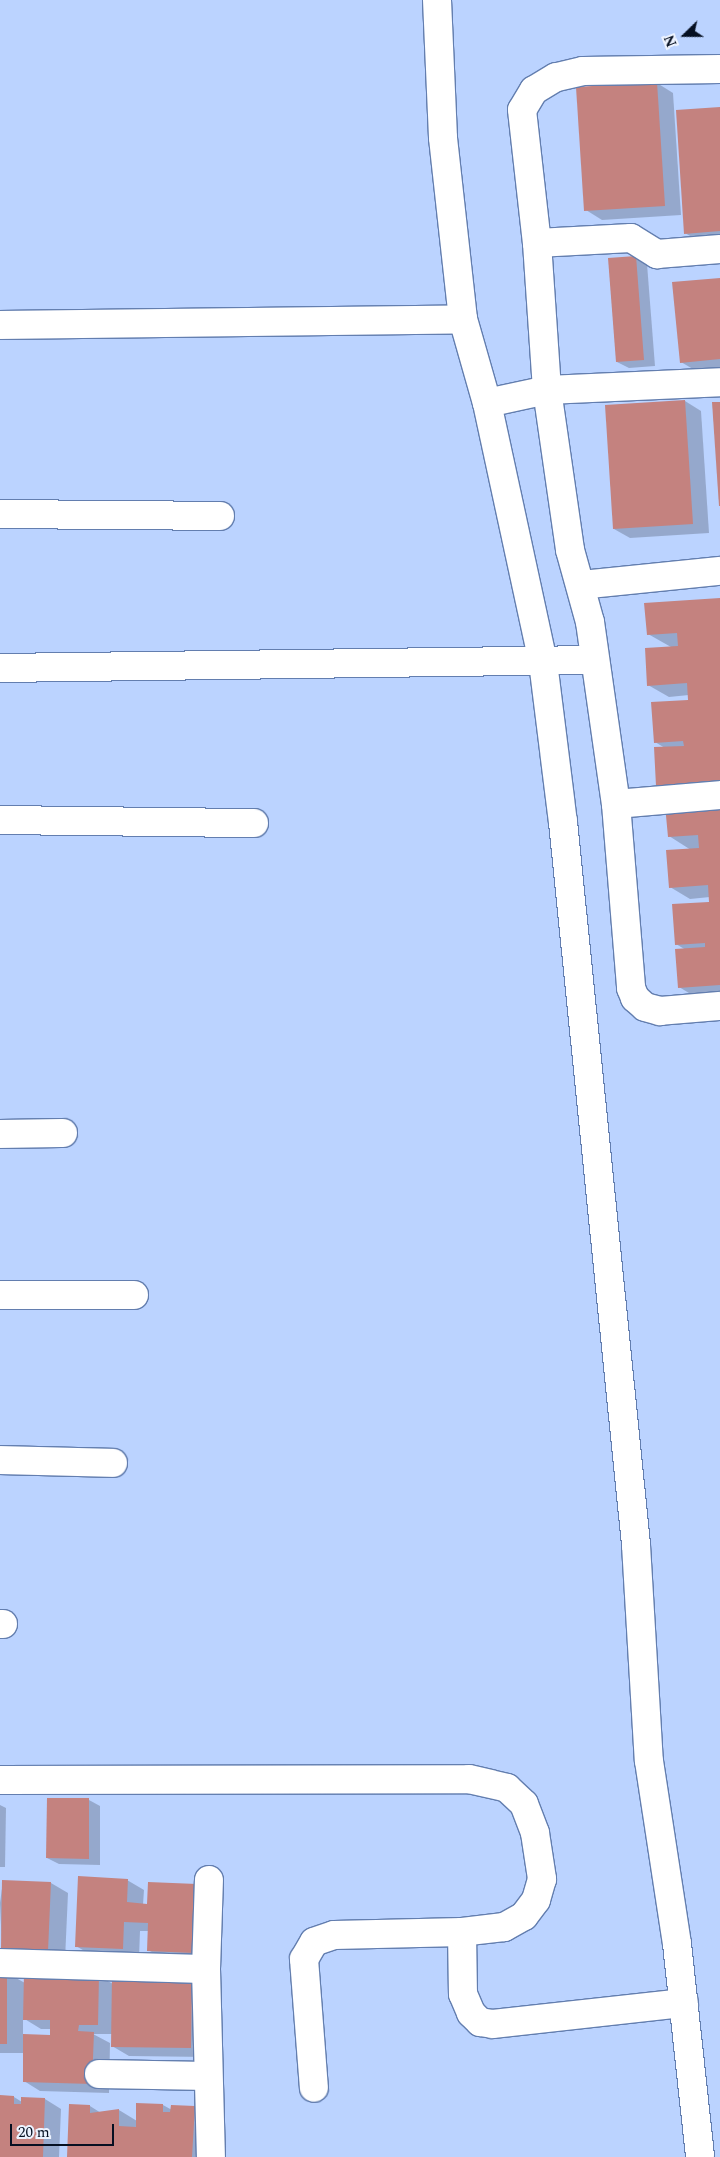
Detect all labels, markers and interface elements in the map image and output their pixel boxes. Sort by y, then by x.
north arrow [660,10,710,60]
text: N [659,32,683,50]
scale bar [12,2114,116,2146]
text: 20 m [18,2121,50,2144]

